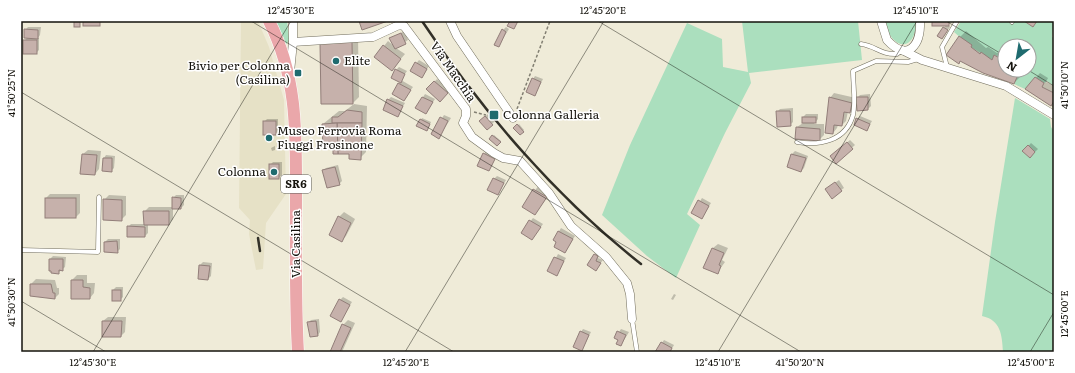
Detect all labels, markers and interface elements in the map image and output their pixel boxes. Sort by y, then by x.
text: 12°45'30"E [268,2,314,17]
text: 12°45'20"E [580,2,626,17]
text: 12°45'10"E [893,2,939,17]
street label: Via Macchia [426,38,482,106]
north arrow [997,38,1037,78]
place label: Elite [344,51,370,69]
place label: Bivio per Colonna (Casilina) [188,56,291,88]
marker: Elite [331,56,341,66]
text: N [1003,58,1019,77]
text: 41°50'10"N [1056,61,1071,109]
marker: Bivio per Colonna (Casilina) [293,68,303,78]
text: 41°50'25"N [3,69,18,117]
place label: Colonna Galleria [503,105,600,123]
marker: Colonna Galleria [488,109,500,121]
place label: Museo Ferrovia Roma Fiuggi Frosinone [277,121,402,153]
marker: Museo Ferrovia Roma Fiuggi Frosinone [264,133,274,143]
place label: Colonna [218,162,267,180]
marker: Colonna [269,167,279,177]
road number: SR6 [281,175,311,193]
street label: Via Casilina [286,209,304,278]
text: 41°50'30"N [3,277,18,327]
text: 12°45'00"E [1056,290,1071,338]
text: 12°45'30"E [70,354,116,369]
text: 12°45'20"E [383,354,429,369]
text: 12°45'10"E [695,354,741,369]
text: 41°50'20"N [775,354,825,369]
text: 12°45'00"E [1007,354,1055,369]

